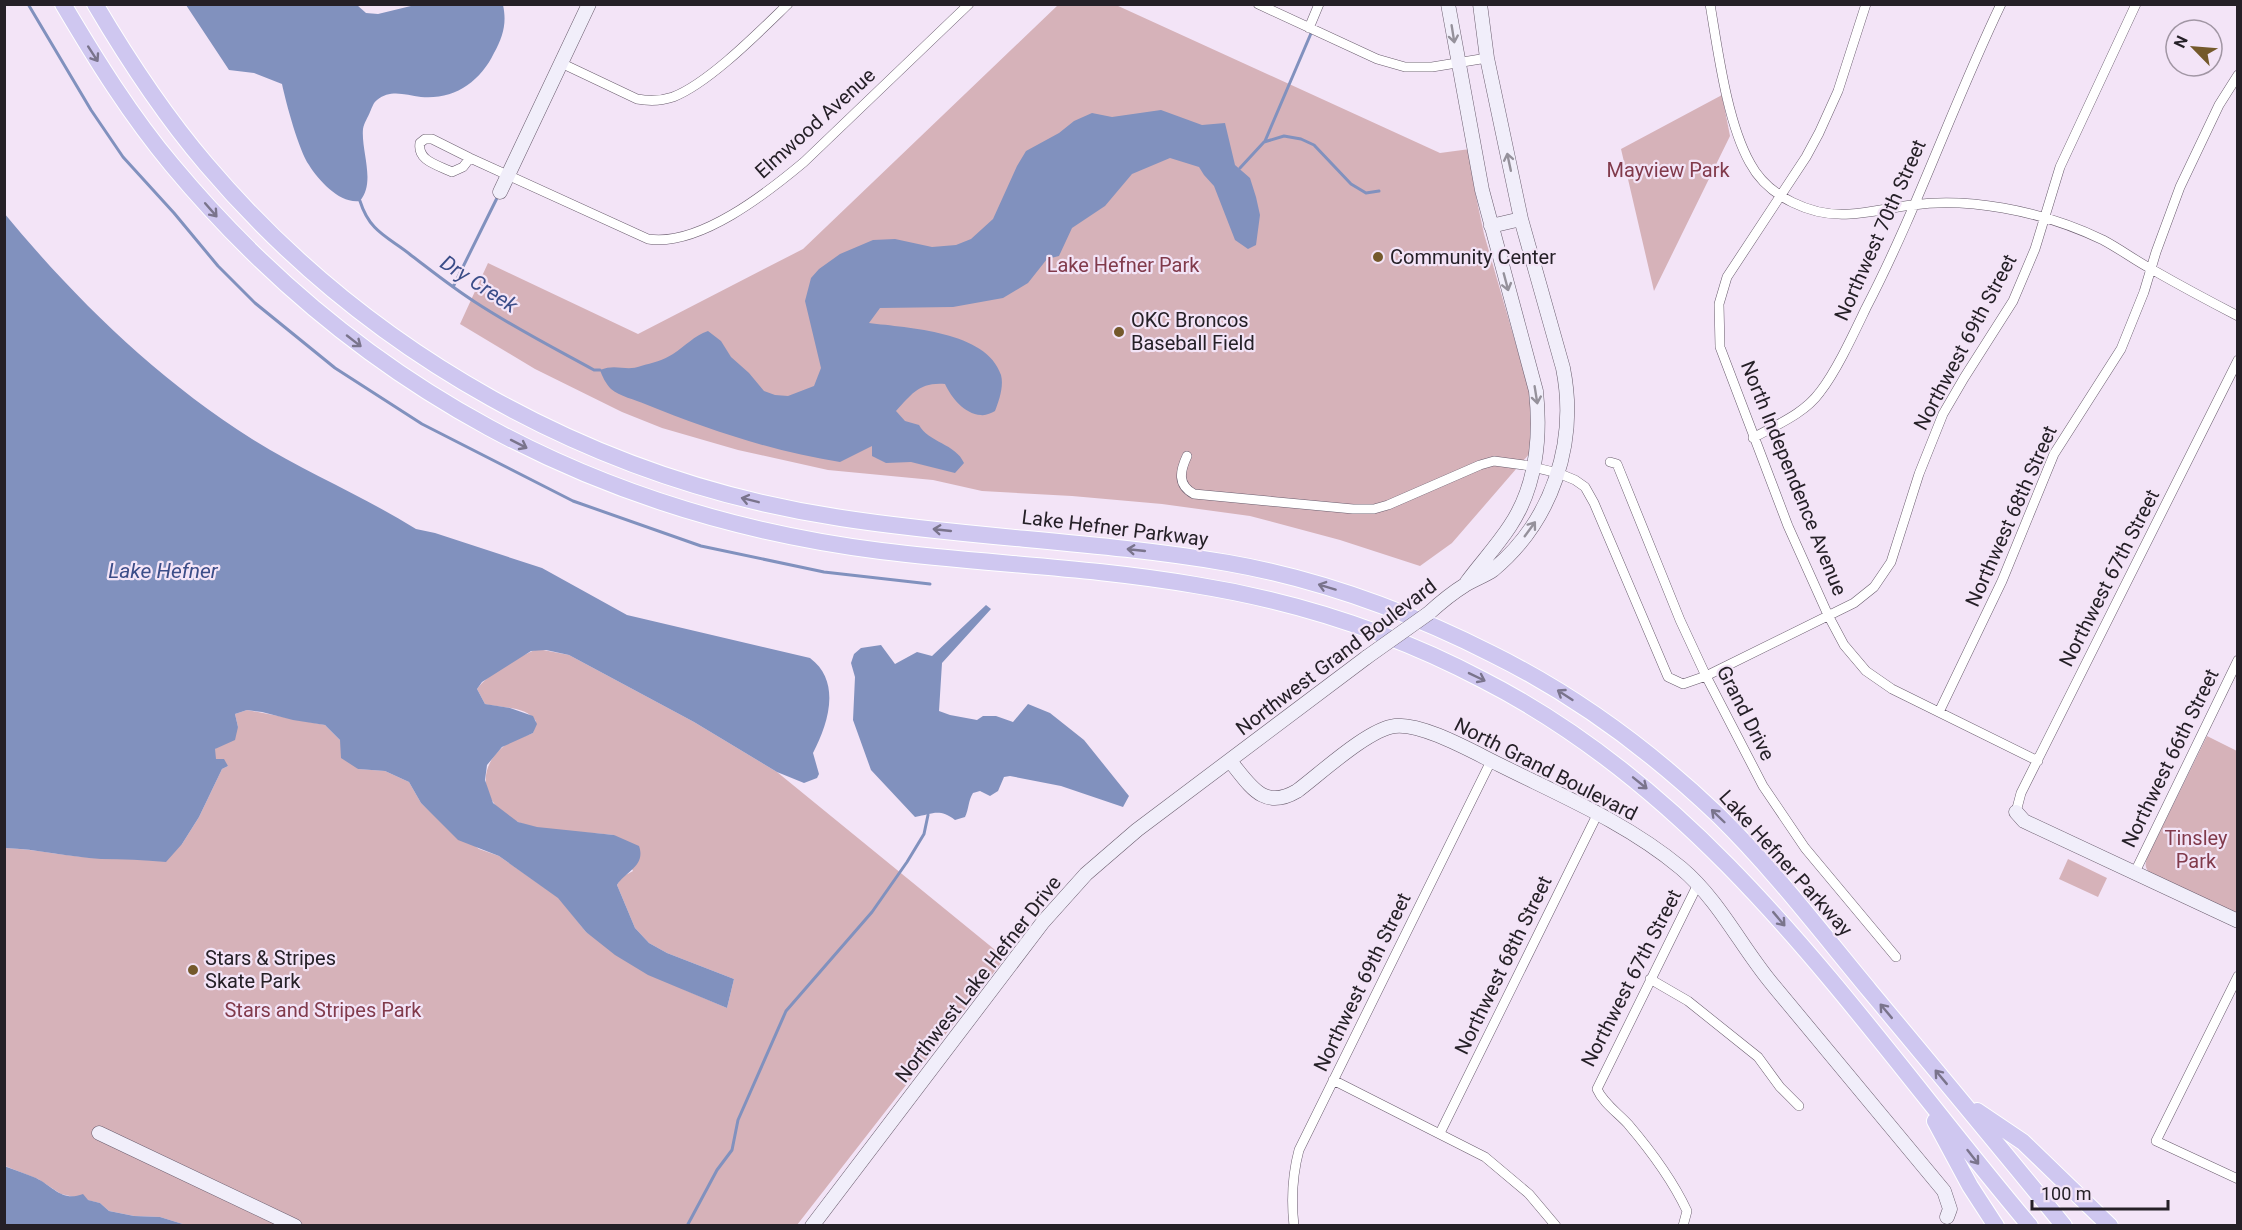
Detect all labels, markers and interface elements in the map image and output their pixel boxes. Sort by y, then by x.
north arrow [2164,18,2224,78]
one-way arrow [1447,23,1458,43]
text: N [2170,33,2192,51]
one-way arrow [87,46,100,63]
street label: Elmwood Avenue [750,63,880,183]
street label: Northwest 70th Street [1829,136,1931,324]
one-way arrow [1502,153,1514,172]
park label: Mayview Park [1606,158,1730,182]
one-way arrow [204,202,218,217]
place label: Community Center [1390,245,1556,269]
water label: Dry Creek [436,250,523,318]
marker: Community Center [1371,250,1385,264]
street label: Northwest 69th Street [1908,250,2022,434]
park label: Lake Hefner Park [1047,253,1200,277]
one-way arrow [1501,272,1512,291]
place label: OKC Broncos Baseball Field [1131,308,1255,355]
marker: OKC Broncos Baseball Field [1112,325,1126,339]
one-way arrow [346,335,362,348]
street label: North Independence Avenue [1736,357,1852,599]
one-way arrow [1531,384,1542,404]
street label: Northwest 68th Street [1960,422,2062,610]
one-way arrow [510,439,528,451]
street label: Northwest 67th Street [2054,485,2164,671]
one-way arrow [740,493,759,505]
street label: Lake Hefner Parkway [1020,505,1210,551]
one-way arrow [1524,522,1536,538]
one-way arrow [933,524,953,535]
one-way arrow [1127,544,1147,555]
water label: Lake Hefner [108,559,219,583]
street label: Northwest Grand Boulevard [1231,574,1441,740]
one-way arrow [1318,581,1337,592]
street label: Grand Drive [1712,662,1780,764]
street label: Northwest 66th Street [2116,665,2224,851]
one-way arrow [1468,671,1486,683]
one-way arrow [1556,689,1573,702]
street label: North Grand Boulevard [1450,712,1642,826]
one-way arrow [1632,777,1648,790]
street label: Lake Hefner Parkway [1714,785,1858,941]
one-way arrow [1710,808,1725,823]
park label: Tinsley Park [2165,826,2228,873]
street label: Northwest Lake Hefner Drive [890,871,1066,1087]
street label: Northwest 68th Street [1449,872,1557,1058]
street label: Northwest 67th Street [1576,885,1686,1071]
street label: Northwest 69th Street [1308,889,1416,1075]
one-way arrow [1772,911,1786,926]
place label: Stars & Stripes Skate Park [205,946,336,993]
marker: Stars & Stripes Skate Park [186,963,200,977]
park label: Stars and Stripes Park [224,998,422,1022]
one-way arrow [1880,1003,1893,1019]
one-way arrow [1935,1069,1948,1085]
one-way arrow [1967,1149,1980,1165]
scale bar [2032,1173,2168,1211]
text: 100 m [2041,1183,2092,1204]

